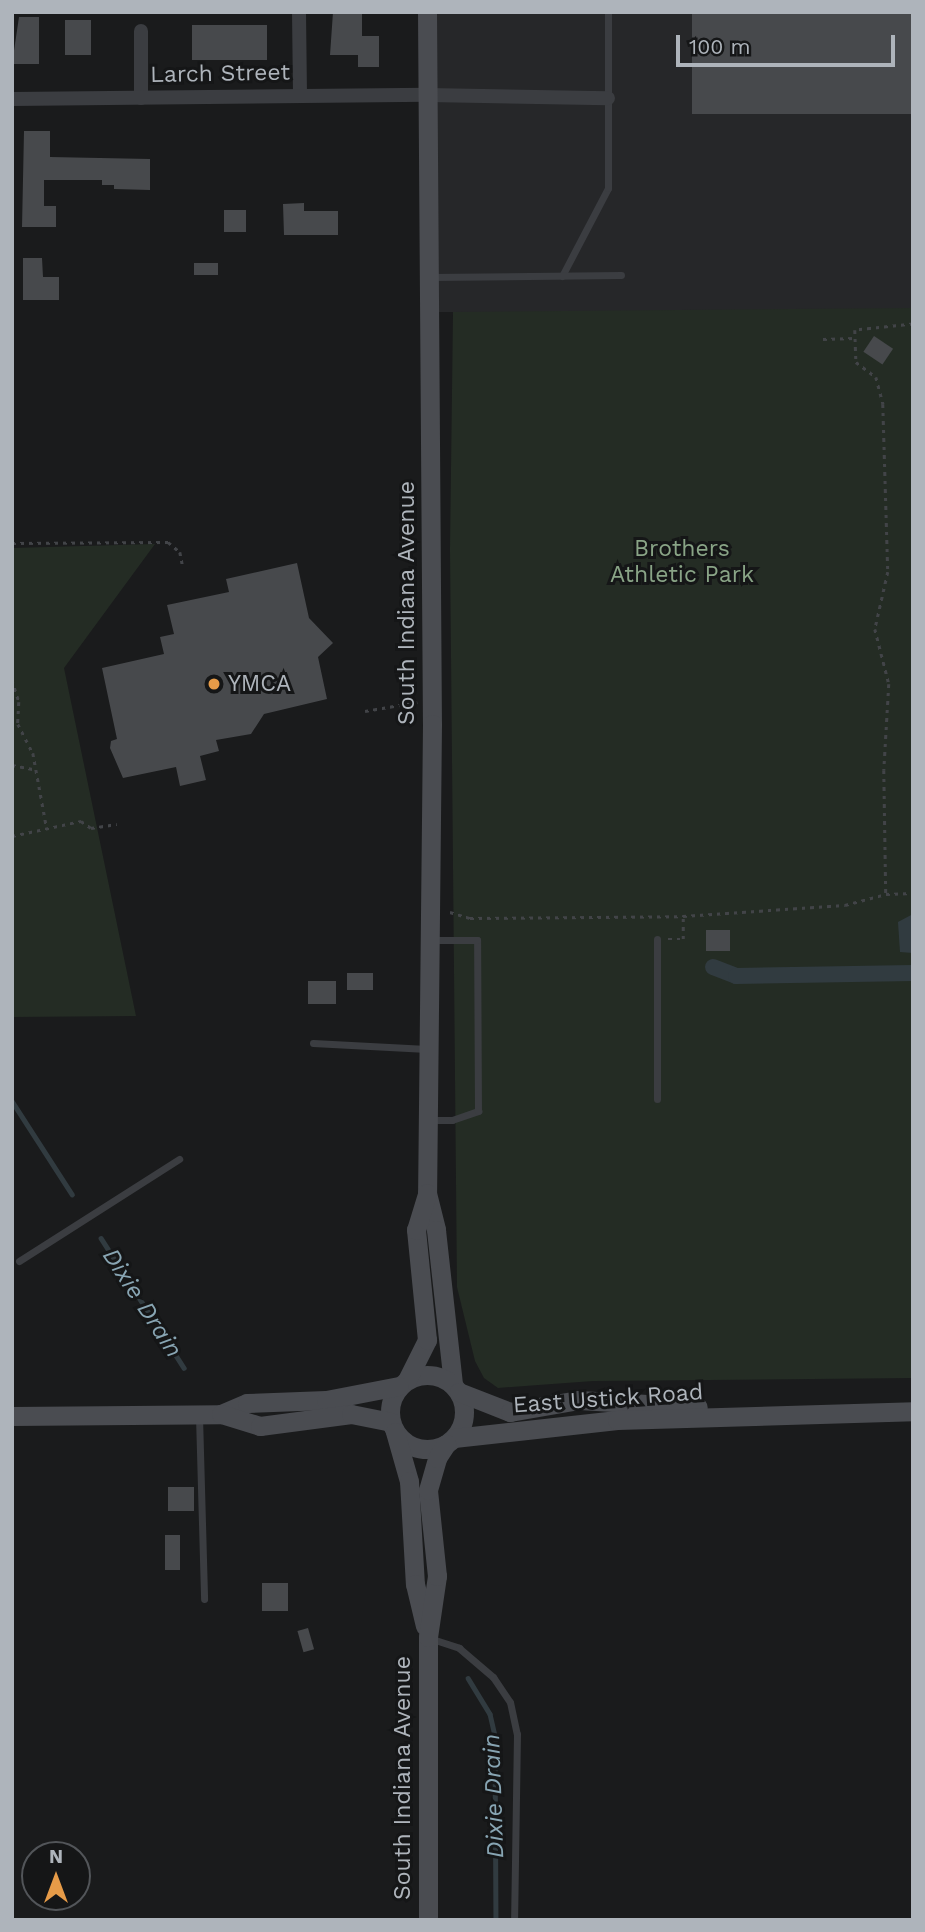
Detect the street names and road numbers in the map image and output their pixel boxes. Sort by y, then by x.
street label: Larch Street [150,59,290,89]
street label: South Indiana Avenue [393,480,421,726]
street label: East Ustick Road [512,1379,704,1419]
street label: South Indiana Avenue [389,1655,417,1901]

